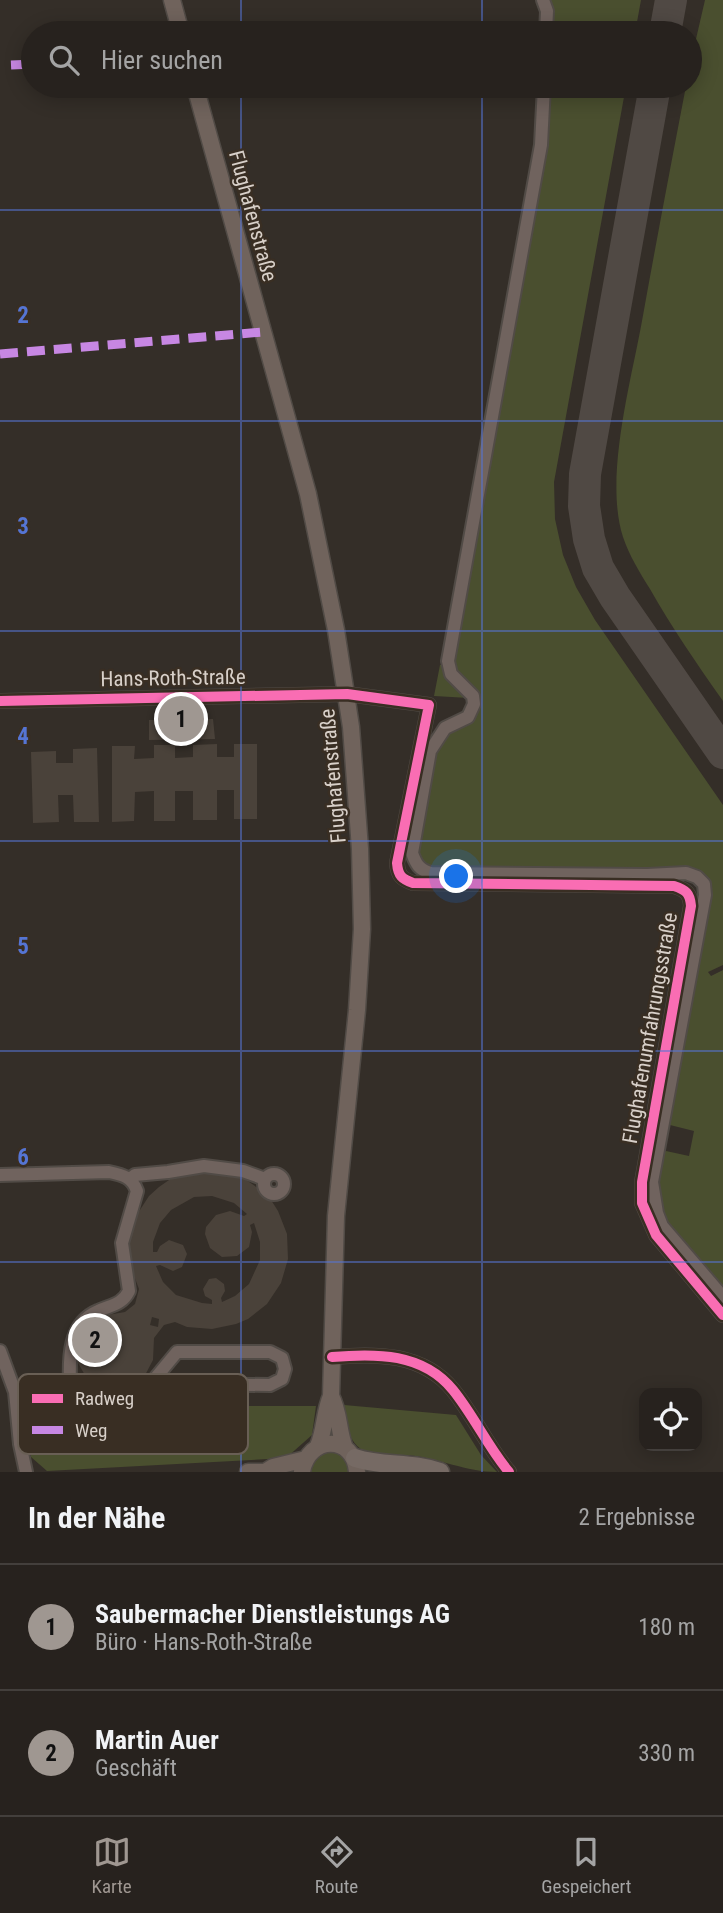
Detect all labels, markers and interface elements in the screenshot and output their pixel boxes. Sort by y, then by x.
search box [21,21,702,98]
icon: search [45,41,83,79]
text: Hier suchen [101,45,223,75]
street label: Flughafenstraße [224,148,282,284]
text: 2 [17,302,29,329]
text: 3 [17,513,29,540]
street label: Hans-Roth-Straße [100,665,246,691]
pin: 1 [158,693,204,745]
street label: Flughafenstraße [315,708,351,844]
text: 4 [17,723,29,750]
your location [439,859,473,893]
street label: Flughafenumfahrungsstraße [618,910,682,1145]
text: 5 [17,933,29,960]
text: 6 [17,1144,29,1171]
pin: 2 [72,1314,118,1366]
legend [18,1374,248,1454]
text: Radweg [75,1387,134,1410]
map controls [639,1388,702,1451]
button: locate [639,1388,702,1451]
text: Weg [75,1419,107,1442]
text: In der Nähe [28,1500,165,1535]
text: 2 Ergebnisse [578,1504,695,1531]
text: Saubermacher Dienstleistungs AG [95,1599,450,1629]
text: 1 [45,1614,57,1641]
text: 180 m [638,1614,695,1641]
text: Büro · Hans-Roth-Straße [95,1629,312,1656]
text: Martin Auer [95,1725,219,1755]
text: 2 [45,1740,57,1767]
text: 330 m [638,1740,695,1767]
text: Geschäft [95,1755,177,1782]
tab: Karte [92,1833,132,1898]
tab: Route [315,1833,358,1898]
tab: Gespeichert [541,1833,631,1898]

